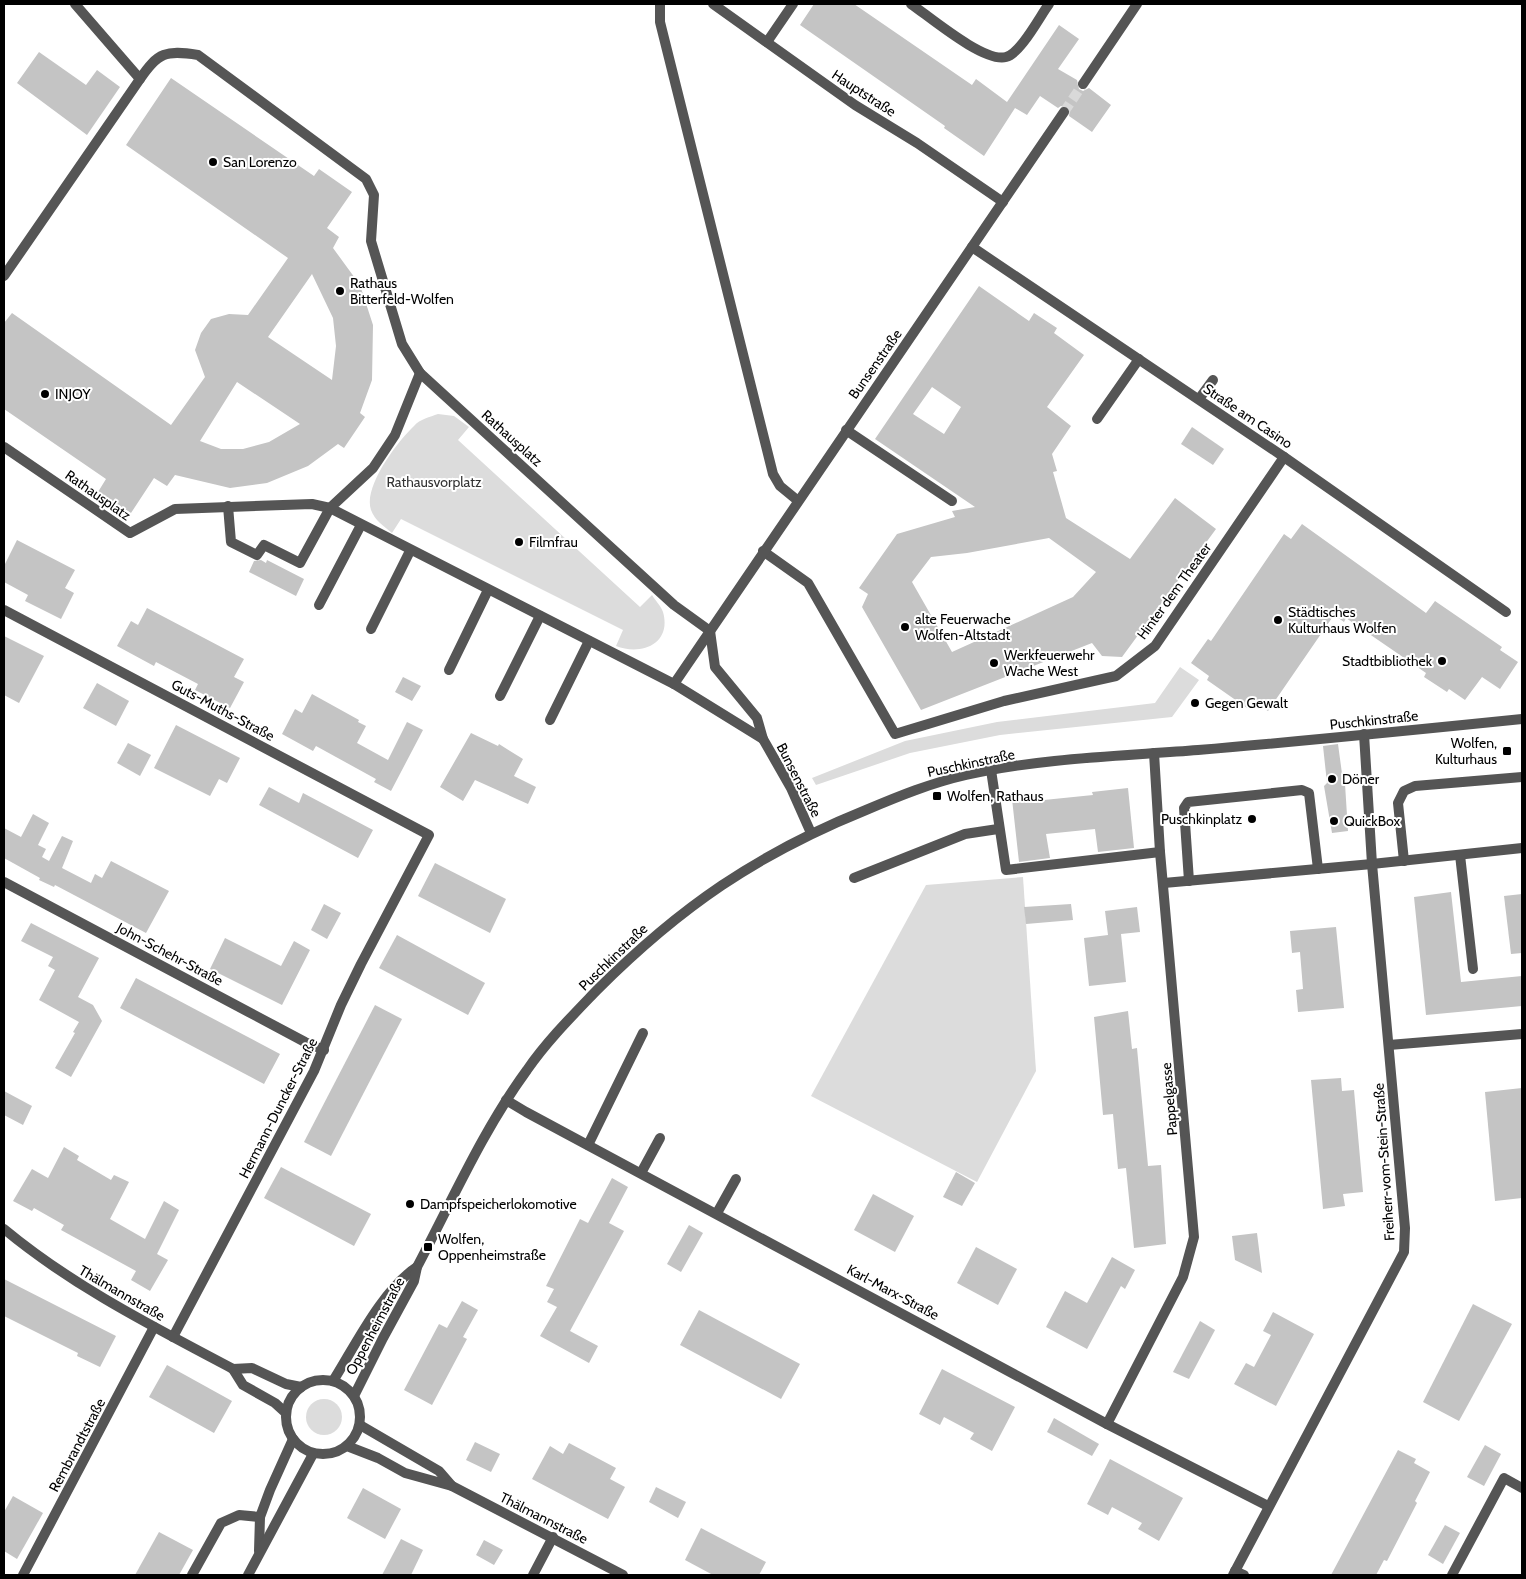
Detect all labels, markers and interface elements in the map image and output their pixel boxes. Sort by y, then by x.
street label: Hauptstraße [828,66,900,120]
place label: San Lorenzo [223,153,297,171]
marker: San Lorenzo [207,156,219,168]
place label: Rathaus Bitterfeld-Wolfen [350,274,454,308]
marker: Rathaus Bitterfeld-Wolfen [334,285,346,297]
street label: Bunsenstraße [844,326,906,402]
street label: Straße am Casino [1200,380,1296,453]
place label: INJOY [55,385,91,403]
marker: INJOY [39,388,51,400]
street label: Rathausplatz [478,406,547,470]
street label: Rathausplatz [62,466,135,524]
park label: Rathausvorplatz [387,473,482,491]
place label: Filmfrau [529,533,578,551]
marker: Filmfrau [513,536,525,548]
street label: Hinter dem Theater [1133,539,1215,643]
place label: Städtisches Kulturhaus Wolfen [1288,603,1397,637]
place label: alte Feuerwache Wolfen-Altstadt [915,610,1011,644]
marker: Städtisches Kulturhaus Wolfen [1272,614,1284,626]
marker: alte Feuerwache Wolfen-Altstadt [899,621,911,633]
place label: Werkfeuerwehr Wache West [1004,646,1095,680]
place label: Stadtbibliothek [1342,652,1433,670]
marker: Stadtbibliothek [1436,655,1448,667]
marker: Werkfeuerwehr Wache West [988,657,1000,669]
street label: Guts-Muths-Straße [168,675,278,745]
place label: Gegen Gewalt [1205,694,1288,712]
marker: Gegen Gewalt [1189,697,1201,709]
street label: Puschkinstraße [1329,706,1419,734]
place label: Wolfen, Kulturhaus [1435,734,1497,768]
street label: Bunsenstraße [773,740,825,820]
street label: Puschkinstraße [926,745,1016,781]
marker: Wolfen, Kulturhaus [1501,745,1513,757]
place label: Döner [1342,770,1380,788]
marker: Döner [1326,773,1338,785]
place label: Wolfen, Rathaus [947,787,1044,805]
marker: Wolfen, Rathaus [931,790,943,802]
place label: Puschkinplatz [1161,810,1242,828]
place label: QuickBox [1344,812,1400,830]
marker: Puschkinplatz [1246,813,1258,825]
marker: QuickBox [1328,815,1340,827]
street label: John-Schehr-Straße [113,918,226,990]
street label: Puschkinstraße [575,920,651,994]
street label: Hermann-Duncker-Straße [235,1035,321,1181]
street label: Pappelgasse [1157,1062,1181,1136]
street label: Freiherr-vom-Stein-Straße [1370,1083,1398,1241]
place label: Dampfspeicherlokomotive [420,1195,577,1213]
marker: Dampfspeicherlokomotive [404,1198,416,1210]
place label: Wolfen, Oppenheimstraße [438,1230,546,1264]
marker: Wolfen, Oppenheimstraße [422,1241,434,1253]
street label: Karl-Marx-Straße [844,1260,942,1324]
street label: Thälmannstraße [76,1261,168,1325]
street label: Oppenheimstraße [342,1274,408,1378]
street label: Rembrandtstraße [45,1395,109,1495]
street label: Thälmannstraße [497,1488,591,1548]

